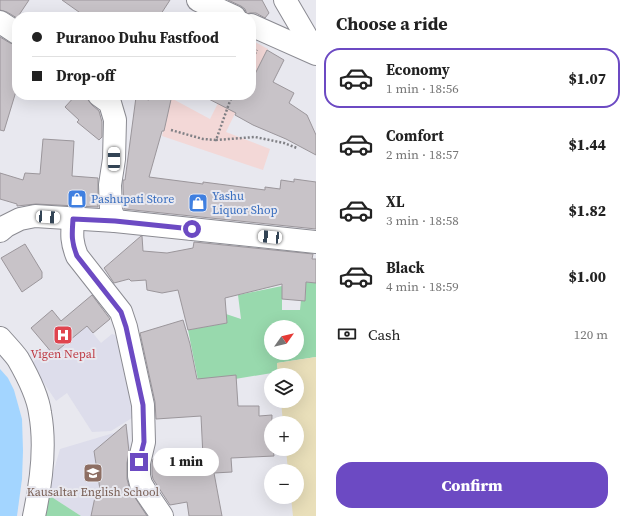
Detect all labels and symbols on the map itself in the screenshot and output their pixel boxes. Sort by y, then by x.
car [108,147,120,171]
shop icon: Pashupati Store [66,188,88,210]
place label: Yashu Liquor Shop [212,188,277,218]
place label: Pashupati Store [91,191,174,207]
shop icon: Yashu Liquor Shop [187,192,209,214]
car [36,210,60,224]
route start [183,220,201,238]
car [257,230,283,244]
north arrow [264,320,304,360]
hospital icon: Vigen Nepal [52,324,74,346]
place label: Vigen Nepal [31,346,96,362]
callout: 1 min [153,448,219,476]
route end [130,453,148,471]
school or university icon: Kausaltar English School [82,462,104,484]
place label: Kausaltar English School [27,484,160,500]

